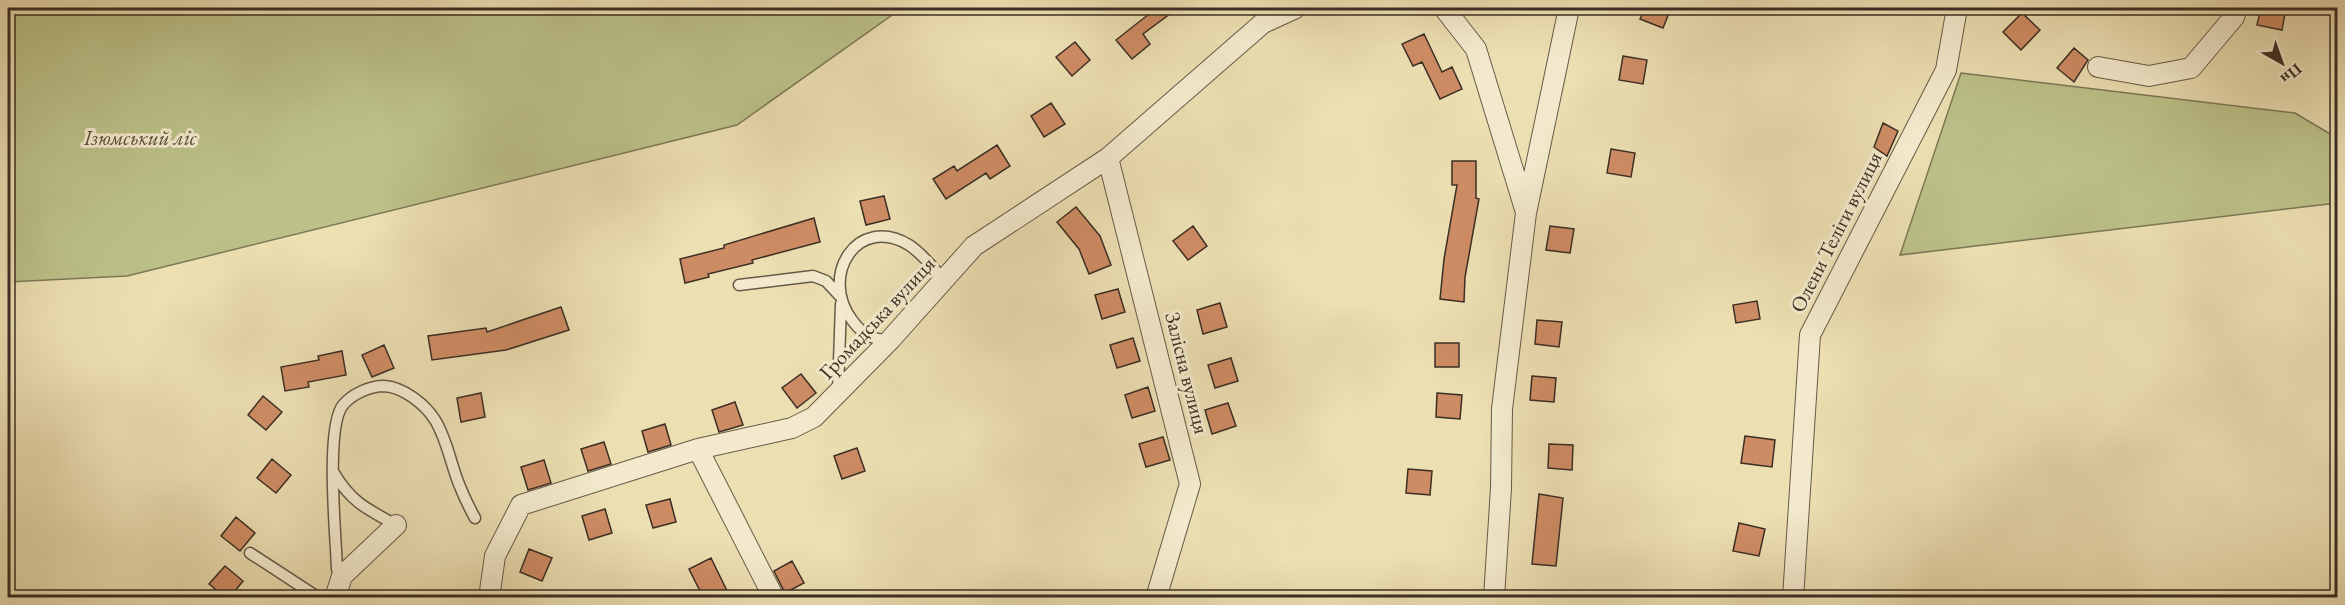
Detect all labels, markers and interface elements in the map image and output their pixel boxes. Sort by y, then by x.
north arrow [2252,33,2312,93]
text: Пн [2276,59,2306,89]
park label: Ізюмський ліс [83,124,197,151]
street label: Олени Теліги вулиця [1783,147,1888,317]
street label: Громадська вулиця [813,251,940,385]
street label: Залісна вулиця [1159,309,1216,437]

